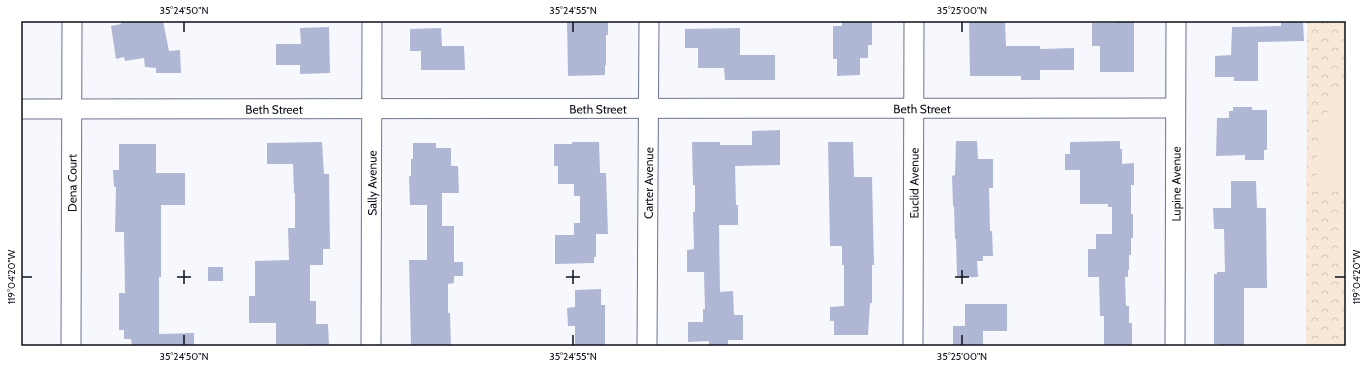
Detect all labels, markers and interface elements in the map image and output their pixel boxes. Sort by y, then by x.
text: 35°24'50"N [159,4,209,17]
text: 35°24'55"N [549,4,597,17]
text: 35°25'00"N [937,4,987,17]
street label: Beth Street [245,101,303,116]
street label: Beth Street [569,101,627,116]
street label: Beth Street [893,101,951,116]
street label: Lupine Avenue [1168,146,1183,222]
street label: Carter Avenue [640,147,656,219]
street label: Euclid Avenue [906,147,921,219]
street label: Sally Avenue [364,150,379,216]
street label: Dena Court [64,154,79,212]
text: 119°04'20"W [5,249,18,304]
text: 119°04'20"W [1350,249,1363,304]
text: 35°24'50"N [159,350,209,363]
text: 35°24'55"N [549,350,597,363]
text: 35°25'00"N [937,350,987,363]

